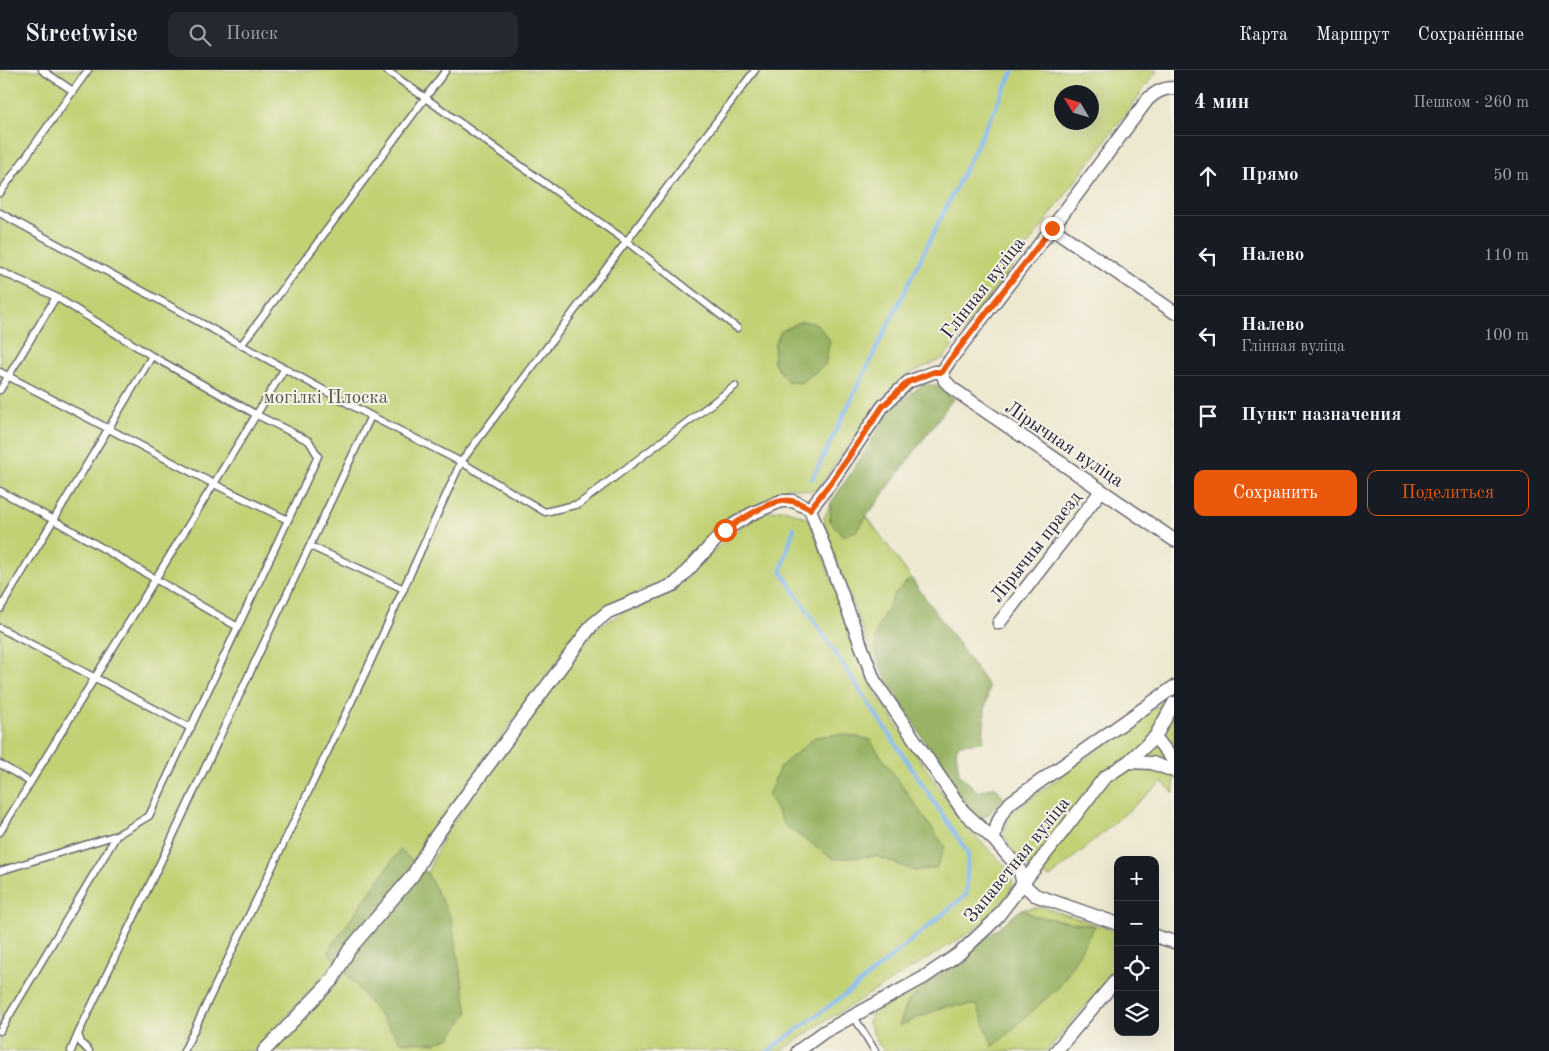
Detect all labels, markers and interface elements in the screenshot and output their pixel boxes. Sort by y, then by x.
search box [168,12,518,57]
icon: search [186,21,214,49]
text: Streetwise [25,23,138,47]
text: Поиск [226,25,278,44]
text: Карта [1239,26,1288,44]
text: Маршрут [1316,26,1390,44]
text: Сохранённые [1418,26,1524,44]
north arrow [1054,85,1099,130]
text: 4 мин [1194,92,1249,113]
text: Пешком · 260 m [1413,95,1529,111]
icon: ahead [1194,162,1222,190]
text: Прямо [1241,166,1299,185]
text: 50 m [1493,168,1529,184]
route end [1041,217,1064,240]
street label: Глінная вуліца [939,234,1030,343]
icon: left [1194,242,1222,270]
text: Налево [1241,246,1304,265]
text: 110 m [1484,248,1529,264]
text: Налево [1241,316,1304,335]
icon: left [1194,322,1222,350]
text: 100 m [1484,328,1529,344]
text: Глінная вуліца [1241,339,1345,355]
park label: могілкі Плоска [264,389,389,408]
street label: Лірычная вуліца [1001,398,1127,492]
icon: arrive [1194,402,1222,430]
text: Пункт назначения [1241,406,1401,425]
button: Сохранить [1194,470,1357,516]
button: Поделиться [1367,470,1529,516]
street label: Лірычны праезд [988,488,1086,607]
route start [714,519,737,542]
street label: Запаветная вуліца [962,794,1075,927]
map controls [1114,856,1159,1036]
button: + [1114,856,1159,901]
button: − [1114,901,1159,946]
button: locate [1114,946,1159,991]
button: layers [1114,991,1159,1036]

